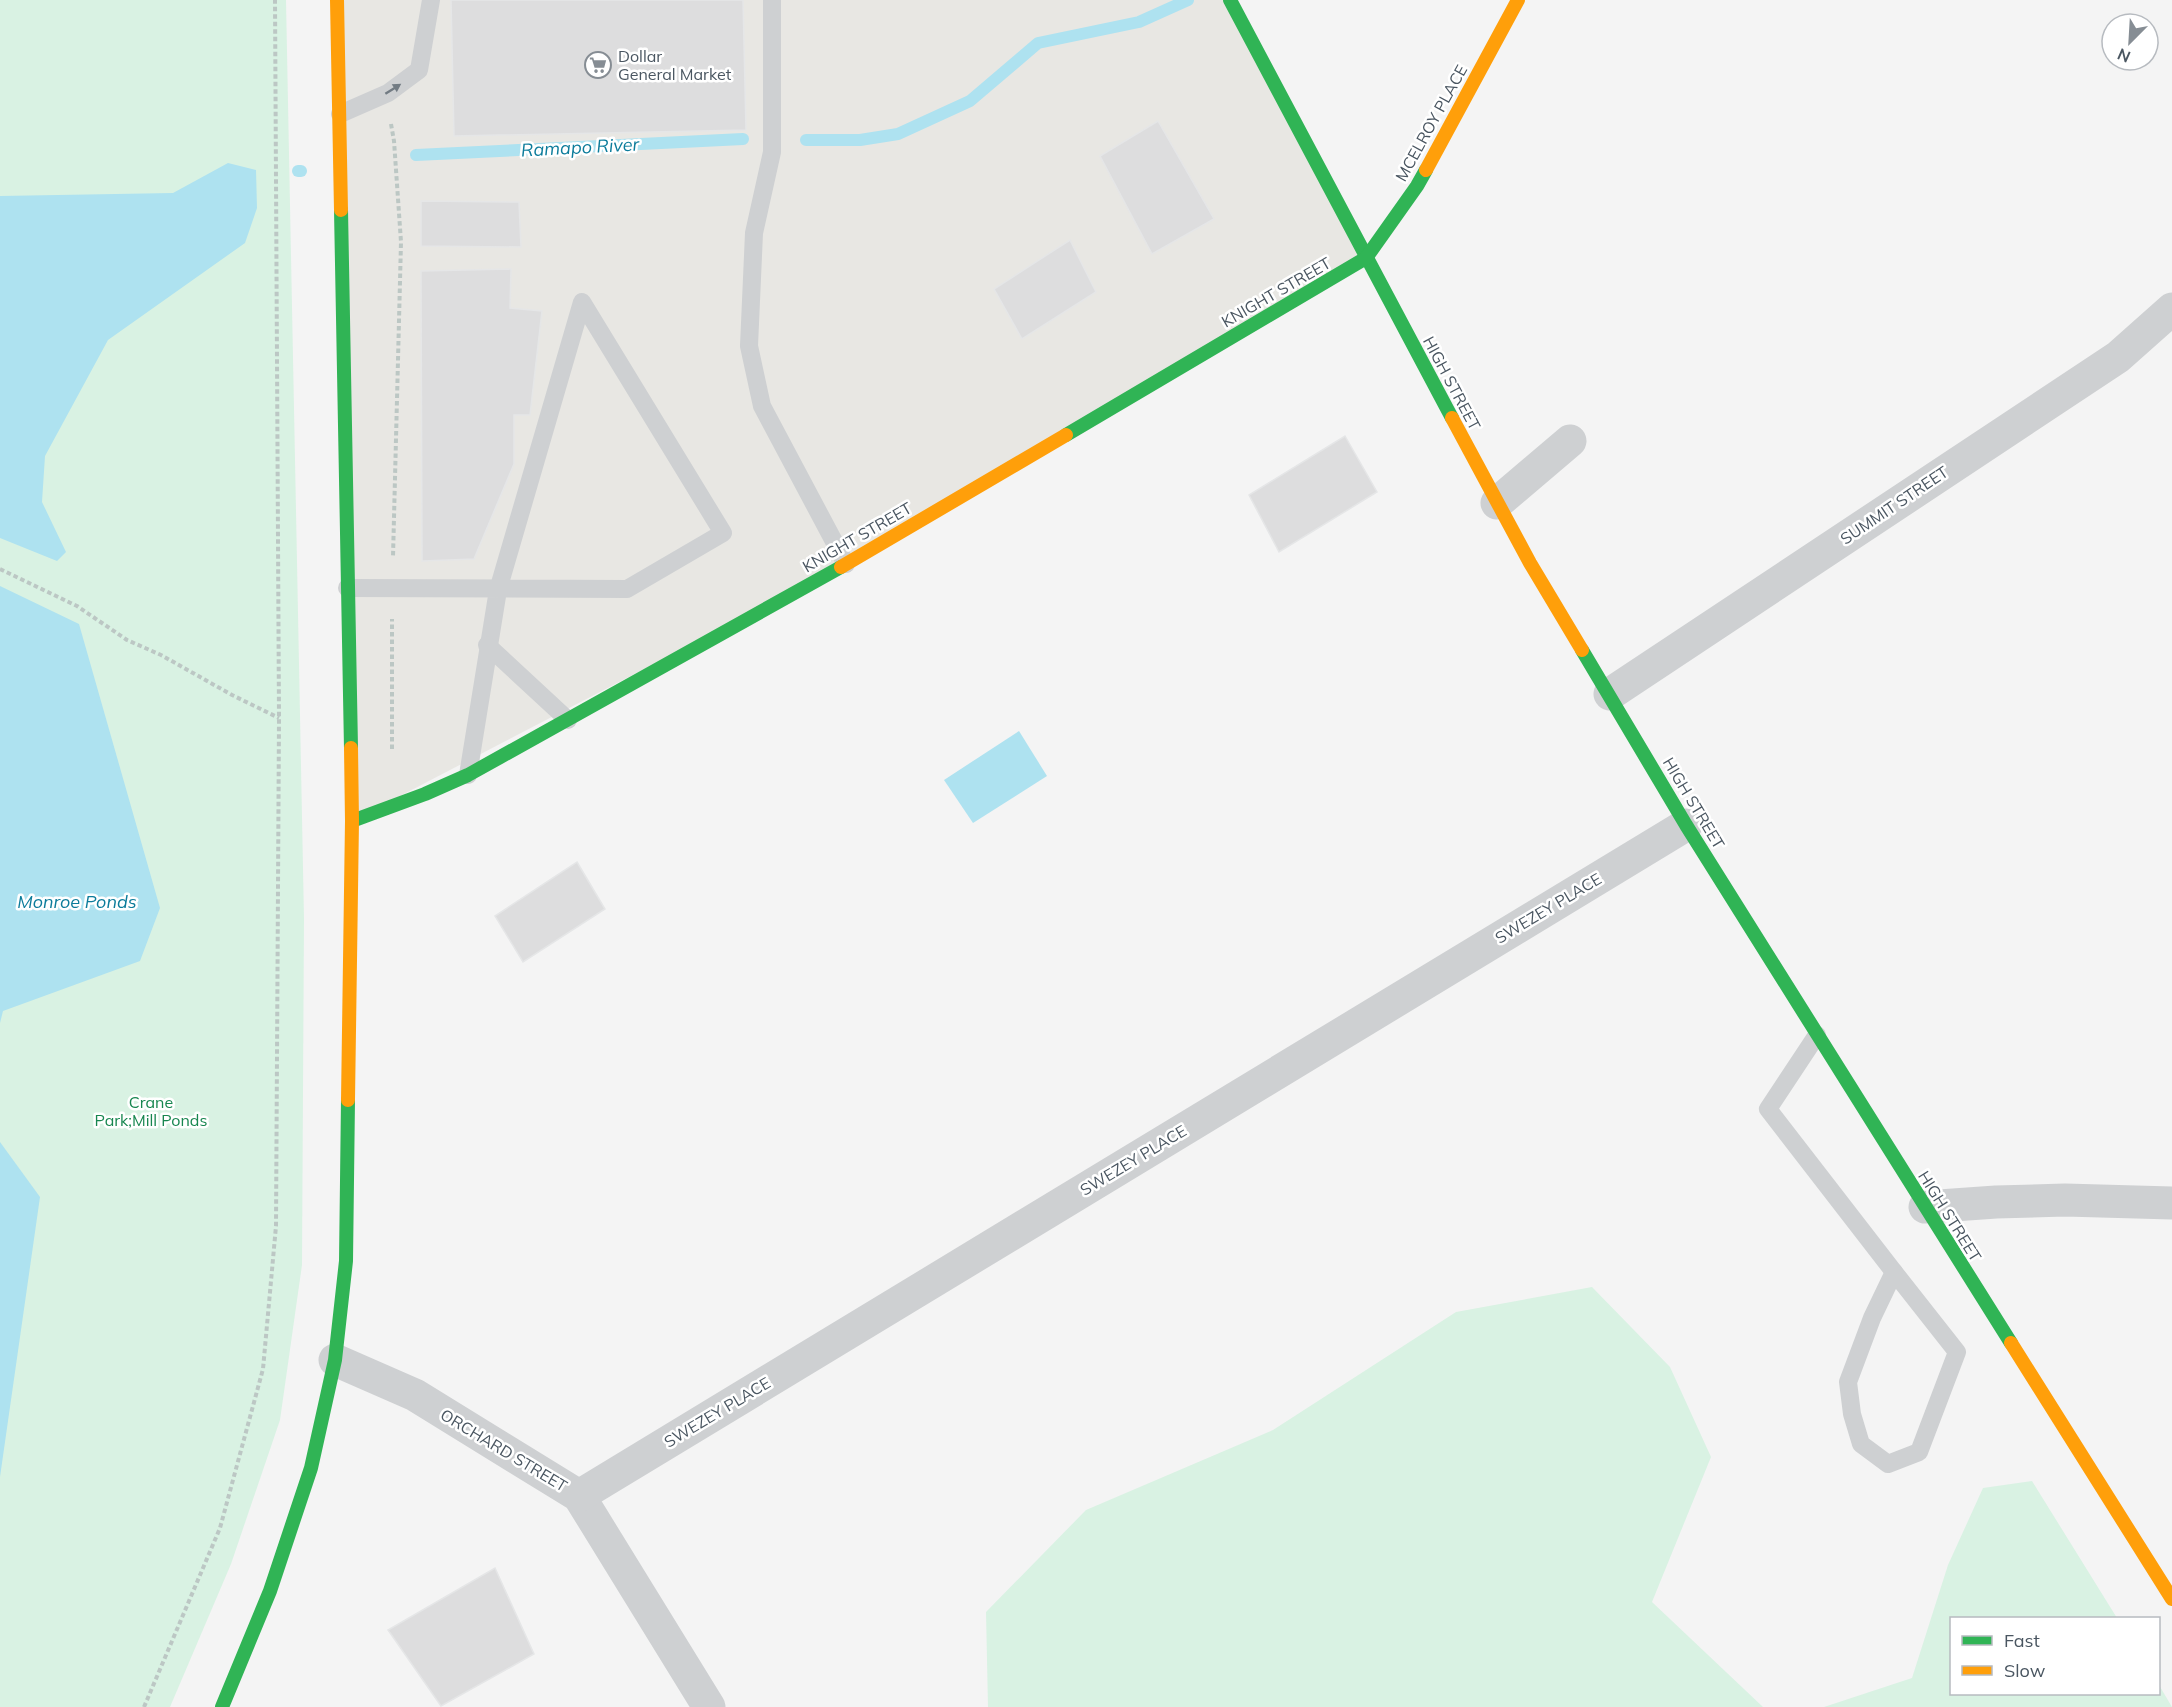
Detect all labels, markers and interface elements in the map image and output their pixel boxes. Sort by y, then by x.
north arrow [2100,12,2160,72]
text: N [2114,44,2133,67]
place label: Dollar General Market [618,46,732,84]
supermarket icon: Dollar General Market [583,50,613,80]
street label: MCELROY PLACE [1391,61,1471,185]
one-way arrow [384,83,400,95]
water label: Ramapo River [520,132,641,162]
street label: KNIGHT STREET [1218,252,1334,331]
street label: HIGH STREET [1419,333,1485,434]
street label: SUMMIT STREET [1836,461,1952,548]
street label: KNIGHT STREET [799,497,915,576]
street label: HIGH STREET [1659,754,1729,853]
street label: SWEZEY PLACE [1491,868,1605,948]
water label: Monroe Ponds [17,890,137,913]
park label: Crane Park;Mill Ponds [95,1092,207,1130]
street label: SWEZEY PLACE [1076,1120,1190,1200]
street label: HIGH STREET [1914,1167,1986,1265]
street label: SWEZEY PLACE [660,1372,774,1452]
street label: ORCHARD STREET [437,1404,571,1496]
legend [1950,1617,2160,1695]
text: Fast [2004,1629,2040,1652]
text: Slow [2004,1659,2046,1682]

